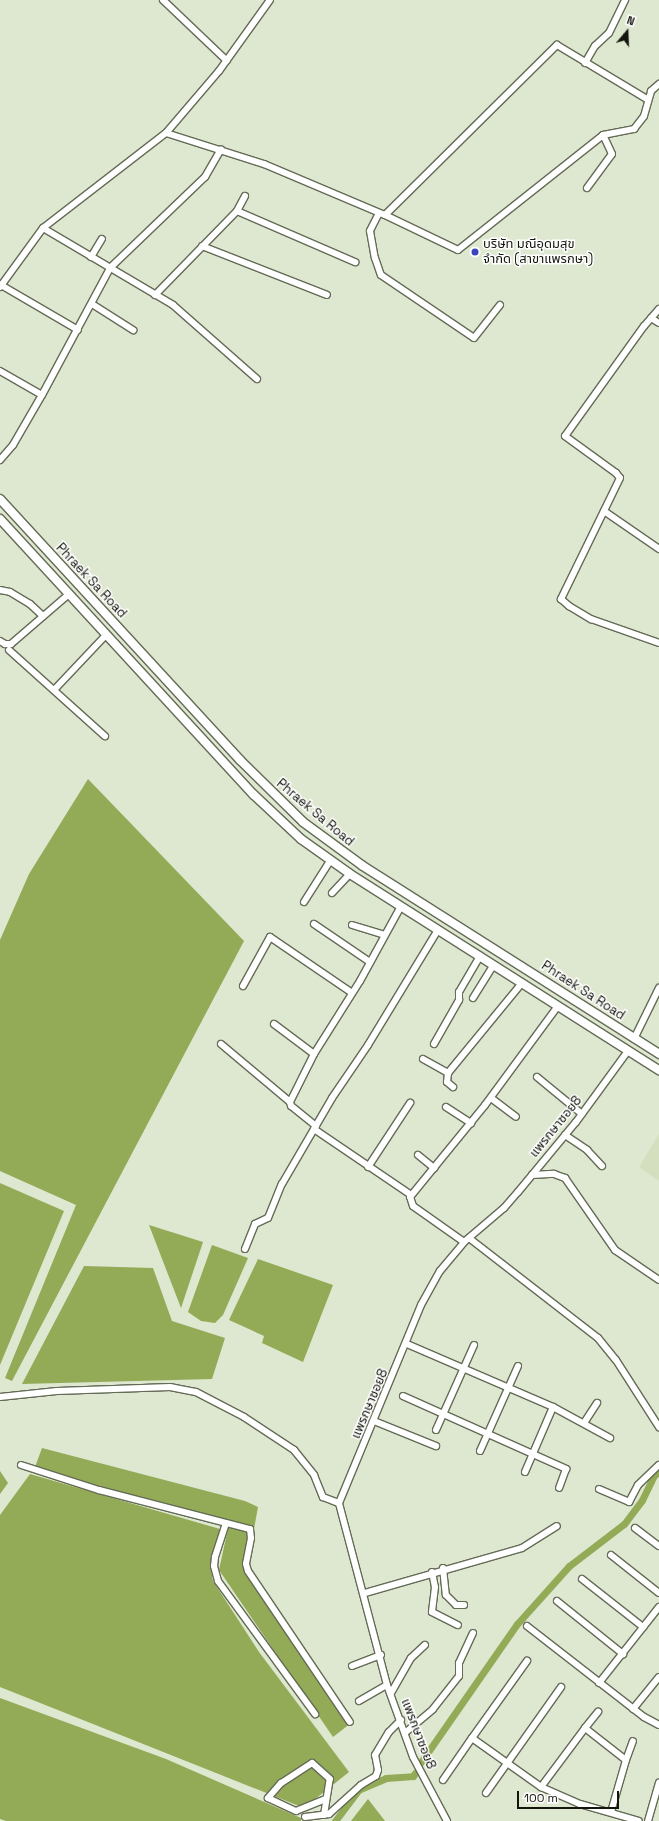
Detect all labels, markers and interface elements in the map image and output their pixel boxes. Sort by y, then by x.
north arrow [607,12,647,52]
text: N [625,13,637,28]
place label: บริษัท มณีอุดมสุข จำกัด (สาขาแพรกษา) [483,237,593,268]
marker: บริษัท มณีอุดมสุข จำกัด (สาขาแพรกษา) [470,247,480,257]
street label: Phraek Sa Road [52,540,130,622]
street label: Phraek Sa Road [273,776,357,850]
street label: Phraek Sa Road [538,958,628,1024]
street label: แพรกษาซอย8 [527,1093,585,1161]
street label: แพรกษาซอย8 [348,1367,392,1441]
street label: แพรกษาซอย8 [397,1696,439,1772]
scale bar [519,1783,621,1809]
text: 100 m [524,1790,558,1806]

